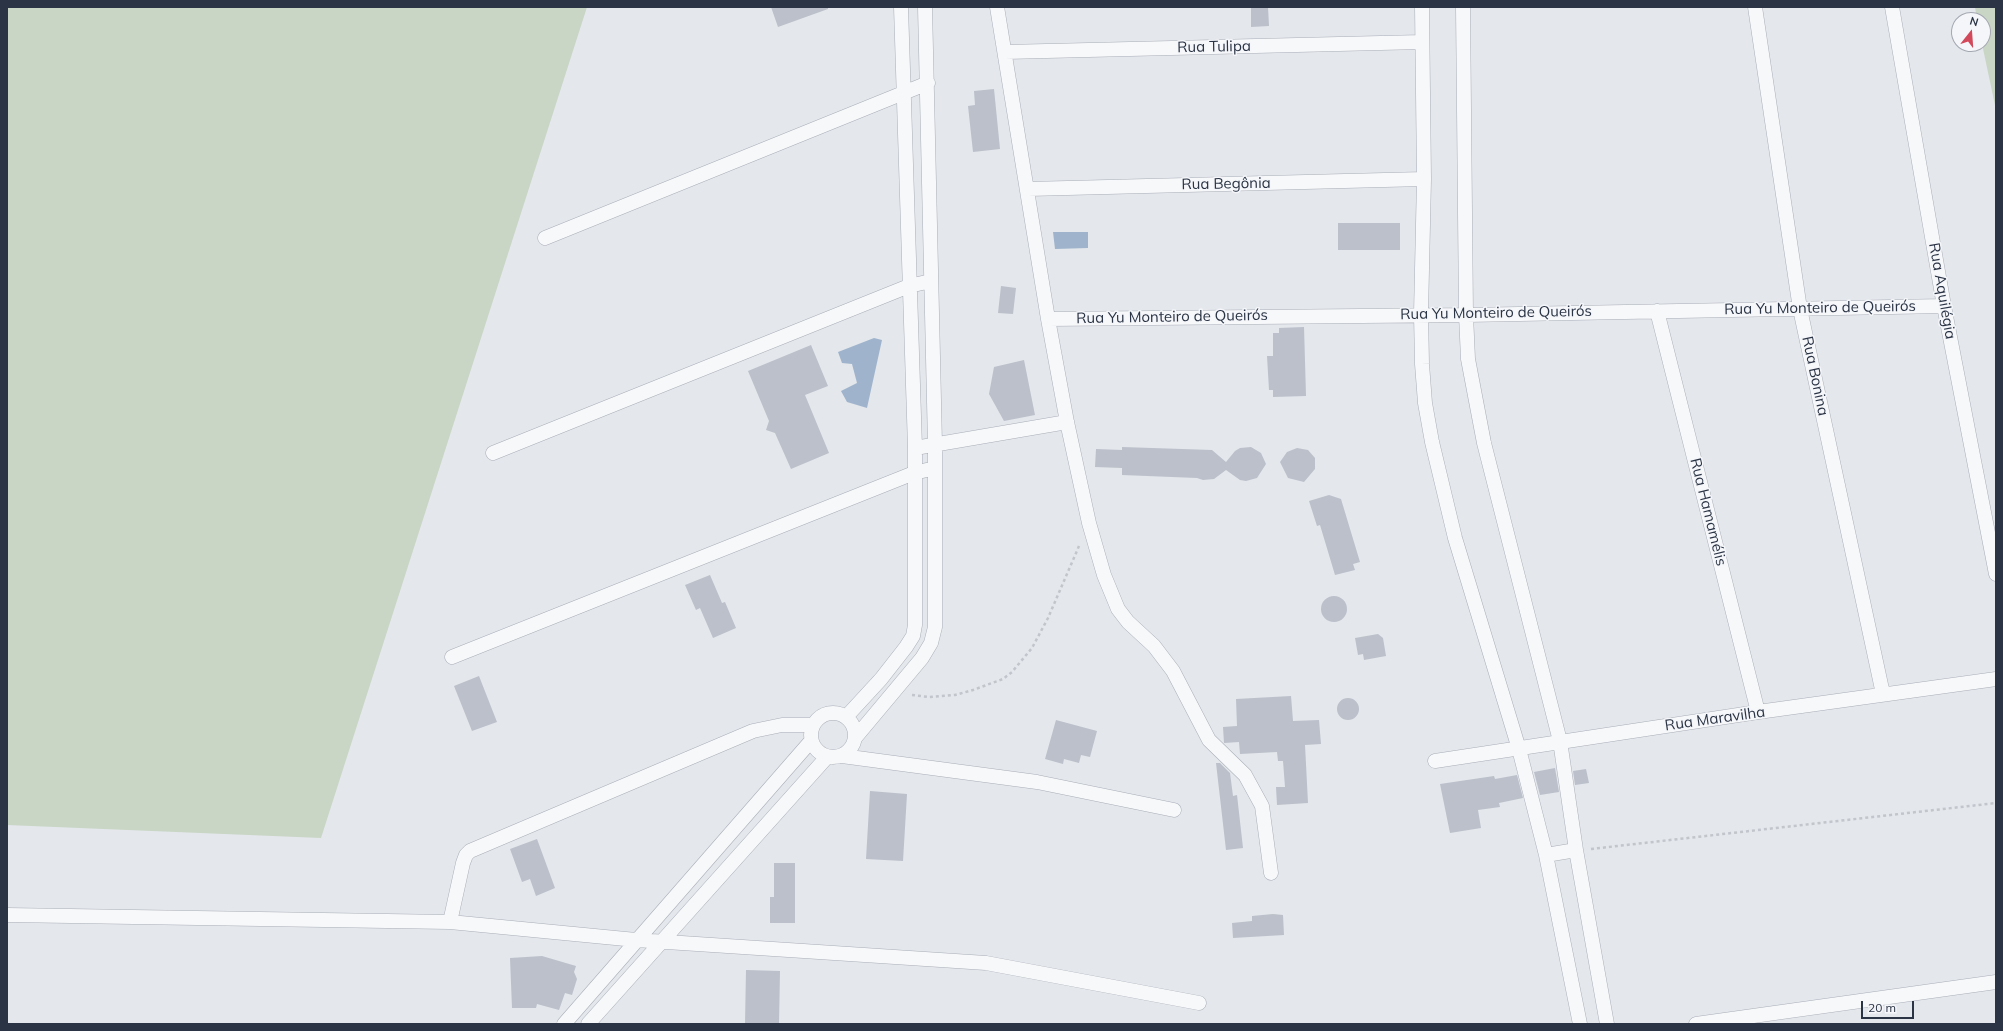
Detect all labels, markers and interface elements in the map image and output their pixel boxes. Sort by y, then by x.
north arrow [1951,12,1991,52]
text: N [1968,14,1980,29]
street label: Rua Tulipa [1177,37,1251,57]
street label: Rua Begônia [1181,174,1271,194]
street label: Rua Aquilégia [1925,241,1959,341]
street label: Rua Yu Monteiro de Queirós [1724,297,1916,319]
street label: Rua Yu Monteiro de Queirós [1400,302,1592,324]
street label: Rua Yu Monteiro de Queirós [1076,306,1268,328]
street label: Rua Bonina [1798,335,1832,417]
street label: Rua Hamamélis [1686,456,1730,568]
street label: Rua Maravilha [1664,703,1766,735]
scale bar [1863,993,1916,1019]
text: 20 m [1868,1000,1896,1015]

